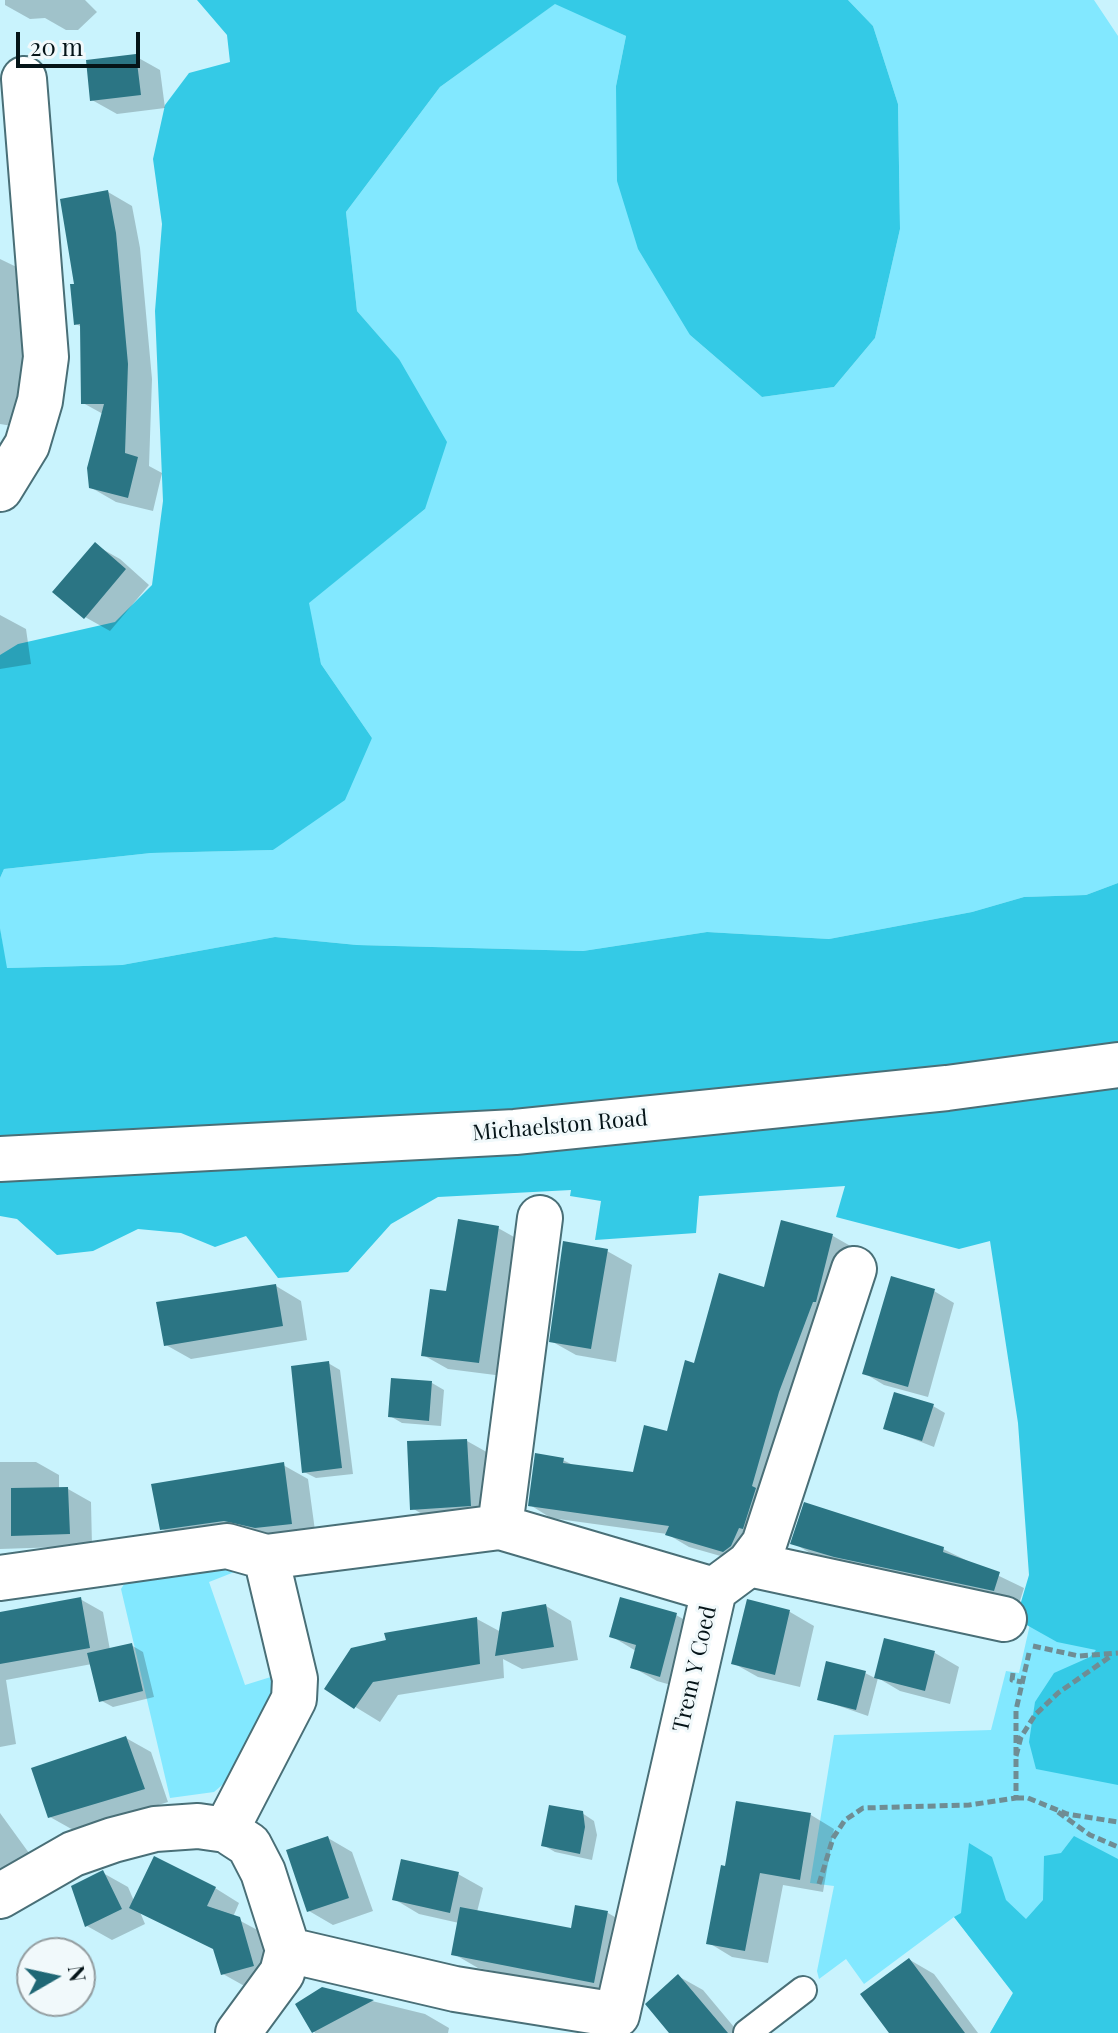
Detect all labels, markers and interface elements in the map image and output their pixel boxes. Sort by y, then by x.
scale bar [20,16,144,66]
text: 20 m [30,30,83,62]
street label: Michaelston Road [471,1105,649,1147]
street label: Trem Y Coed [668,1603,722,1735]
north arrow [16,1937,96,2017]
text: N [62,1963,94,1984]

